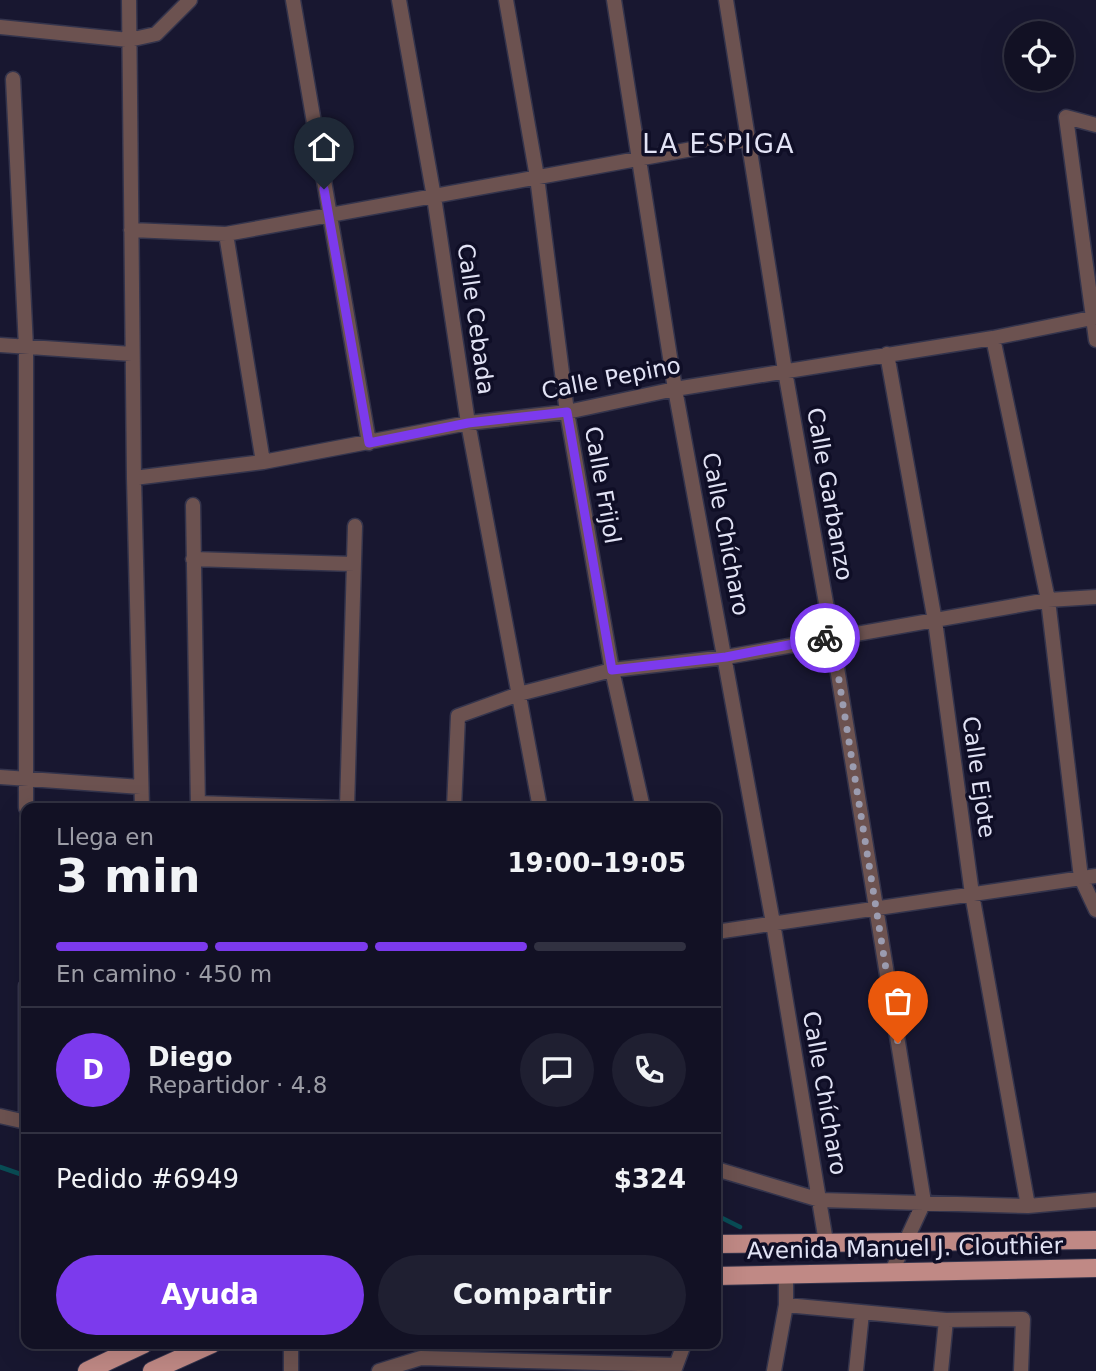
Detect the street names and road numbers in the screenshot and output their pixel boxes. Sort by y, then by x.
street label: Calle Cebada [453,242,499,396]
street label: Calle Pepino [539,352,683,404]
street label: Calle Garbanzo [802,405,858,583]
street label: Calle Frijol [580,424,626,546]
street label: Calle Chícharo [697,450,755,618]
street label: Calle Ejote [958,715,1000,839]
street label: Calle Chícharo [798,1009,852,1177]
street label: Avenida Manuel J. Clouthier [747,1232,1064,1264]

